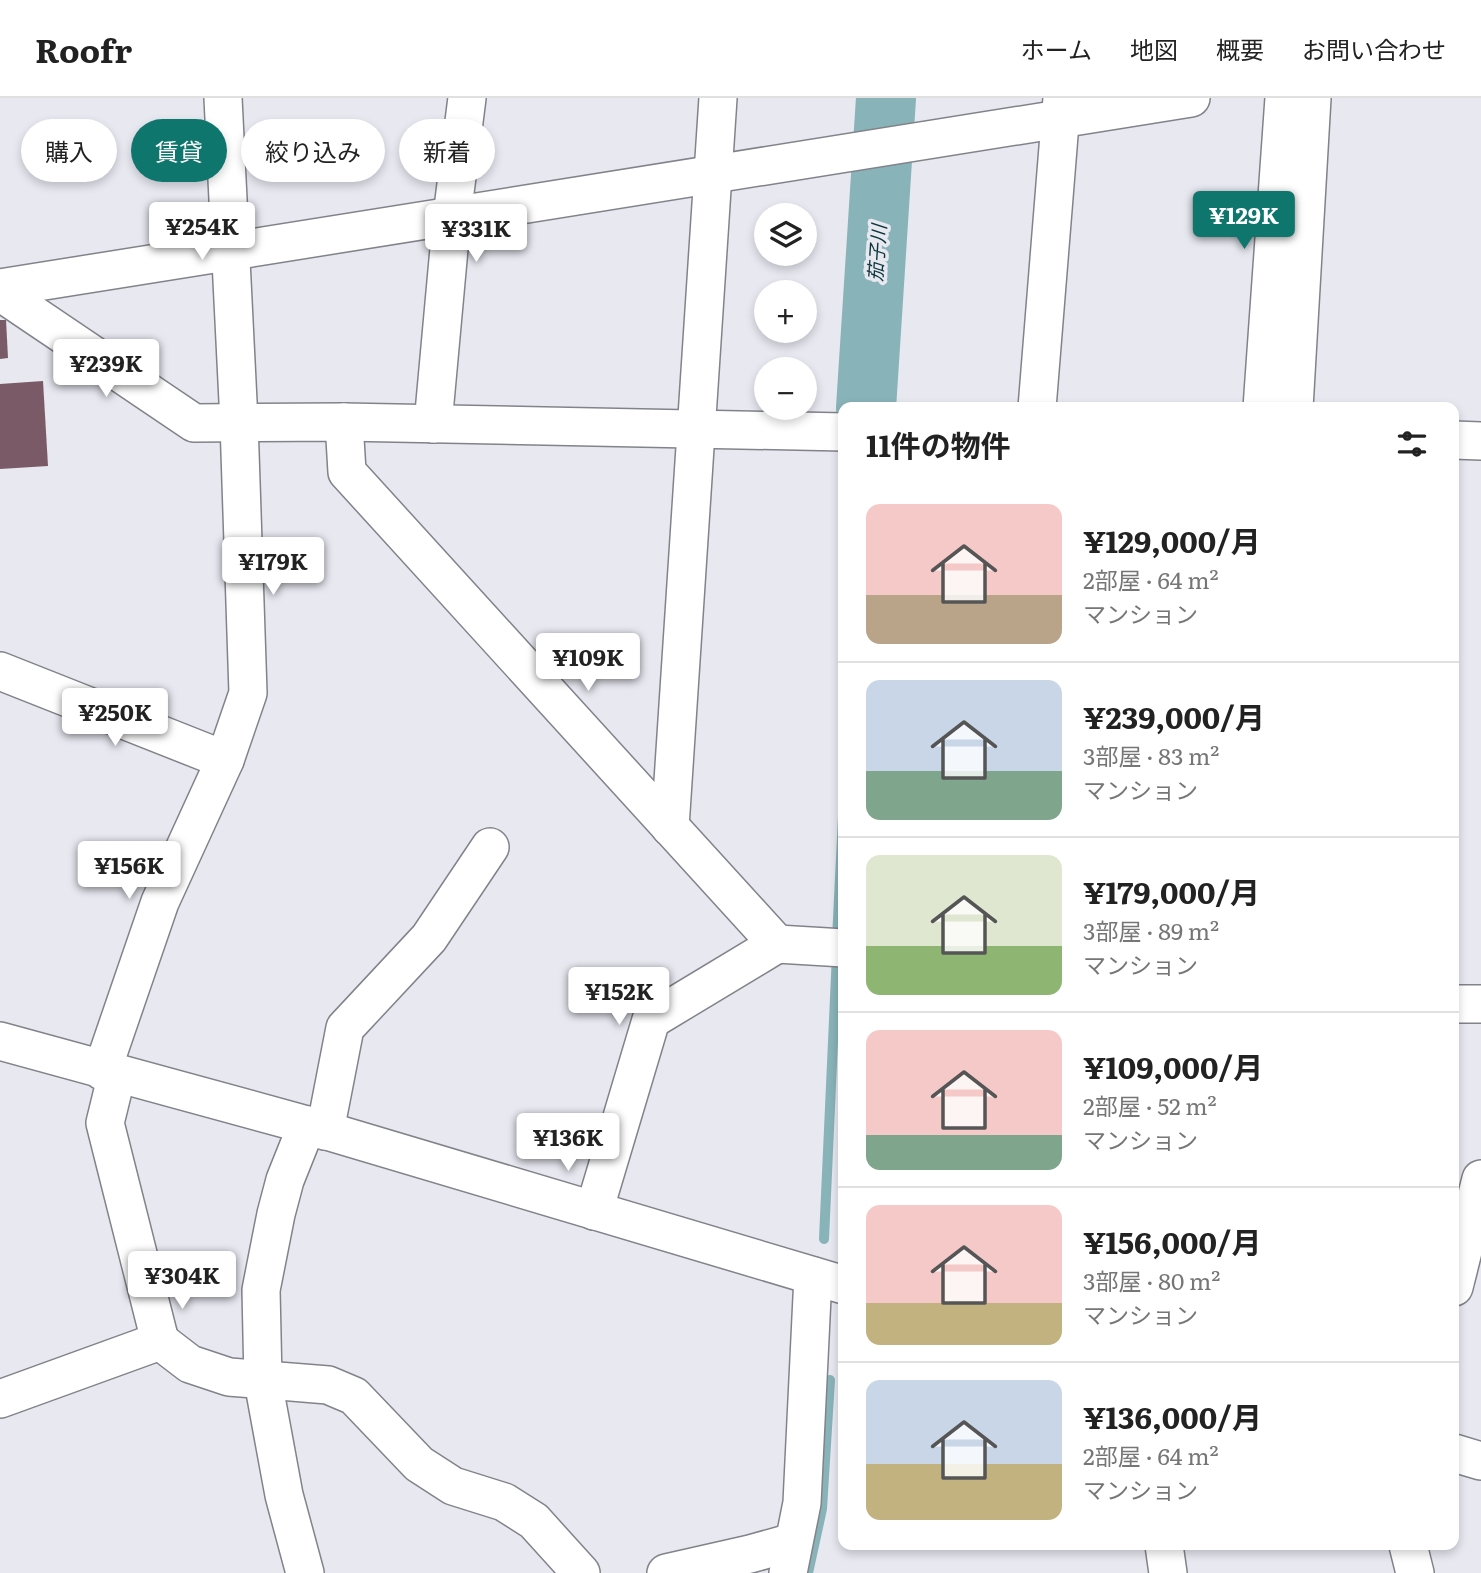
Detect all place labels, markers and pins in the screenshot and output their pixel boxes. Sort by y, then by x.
pin: ¥129K [1195,192,1293,251]
pin: ¥254K [153,202,251,262]
pin: ¥331K [427,204,525,264]
pin: ¥239K [57,340,155,399]
pin: ¥179K [224,538,322,597]
pin: ¥109K [539,634,637,693]
pin: ¥250K [66,688,164,748]
pin: ¥156K [80,842,178,901]
pin: ¥152K [570,968,668,1027]
pin: ¥136K [519,1114,617,1173]
pin: ¥304K [133,1252,231,1311]

